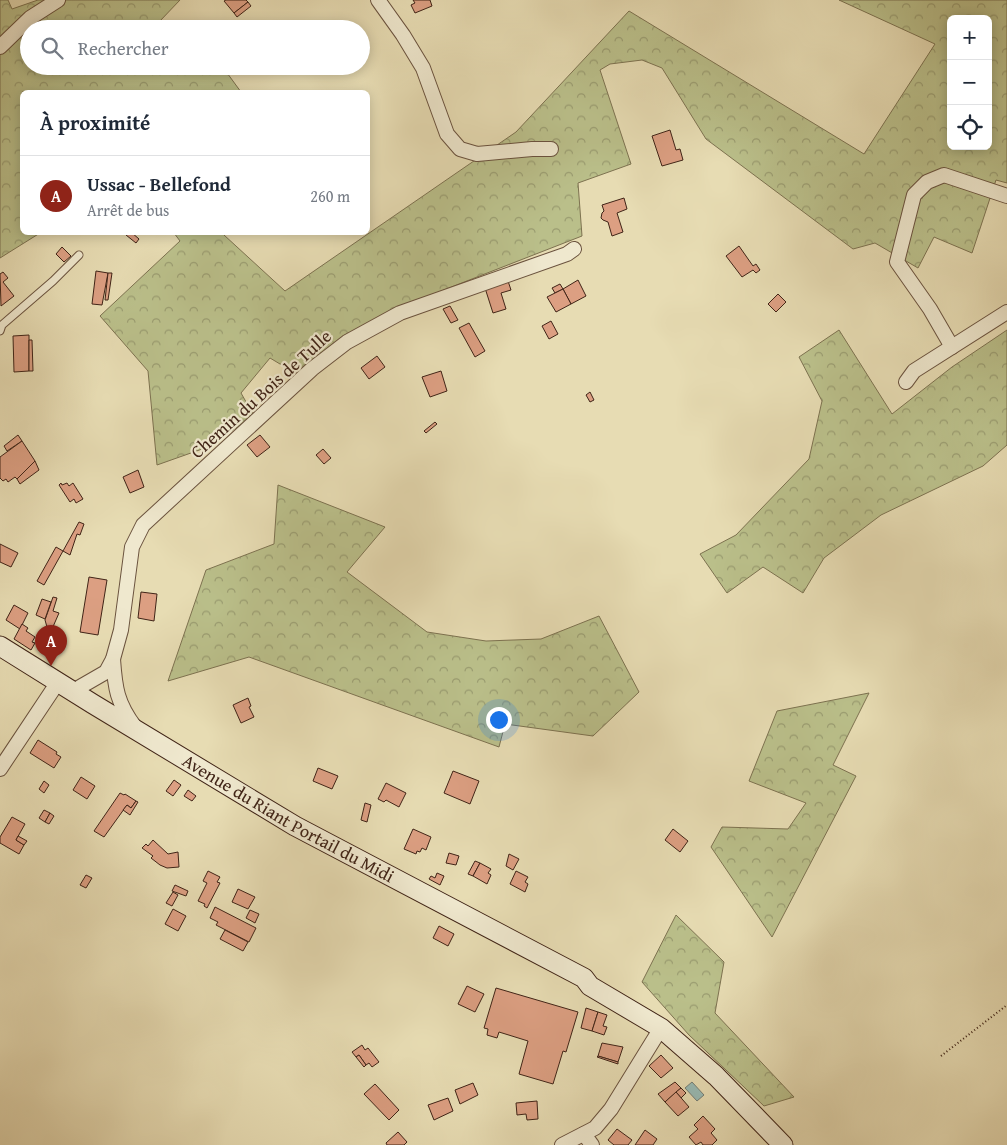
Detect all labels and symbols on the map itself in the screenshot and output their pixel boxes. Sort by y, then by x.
street label: Chemin du Bois de Tulle [184,323,337,464]
pin: A [35,625,67,666]
your location [486,707,512,733]
street label: Avenue du Riant Portail du Midi [177,747,399,889]

